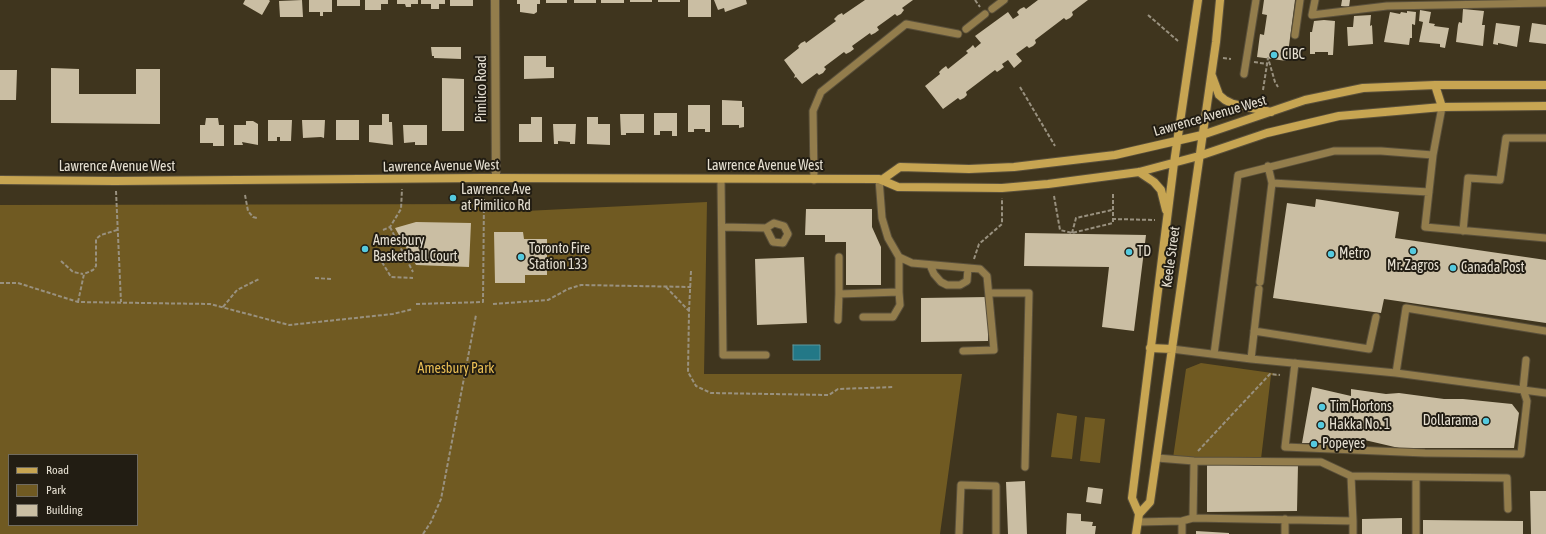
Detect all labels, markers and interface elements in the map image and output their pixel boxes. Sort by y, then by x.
place label: CIBC [1282,47,1305,63]
marker: CIBC [1269,50,1279,60]
street label: Pimlico Road [474,55,490,123]
street label: Lawrence Avenue West [1152,92,1268,140]
street label: Lawrence Avenue West [382,157,500,175]
street label: Lawrence Avenue West [707,158,823,174]
street label: Lawrence Avenue West [59,159,175,175]
place label: Lawrence Ave at Pimilico Rd [461,182,531,214]
marker: Lawrence Ave at Pimilico Rd [448,193,458,203]
street label: Keele Street [1158,225,1184,289]
place label: Amesbury Basketball Court [373,233,458,266]
place label: Toronto Fire Station 133 [529,241,590,274]
marker: Amesbury Basketball Court [360,244,370,254]
place label: TD [1137,244,1151,260]
place label: Metro [1339,246,1369,262]
marker: Mr. Zagros [1408,246,1418,256]
marker: TD [1124,247,1134,257]
marker: Metro [1326,249,1336,259]
marker: Toronto Fire Station 133 [516,252,526,262]
place label: Mr. Zagros [1387,258,1439,274]
place label: Canada Post [1461,260,1524,276]
marker: Canada Post [1448,263,1458,273]
park label: Amesbury Park [418,361,494,377]
place label: Tim Hortons [1330,399,1392,415]
marker: Tim Hortons [1317,402,1327,412]
place label: Dollarama [1423,413,1478,429]
marker: Dollarama [1481,416,1491,426]
place label: Hakka No. 1 [1329,417,1390,433]
marker: Hakka No. 1 [1316,420,1326,430]
place label: Popeyes [1322,436,1365,452]
marker: Popeyes [1309,439,1319,449]
legend [8,454,138,526]
text: Road [46,463,69,477]
text: Park [46,483,66,497]
text: Building [46,503,83,517]

